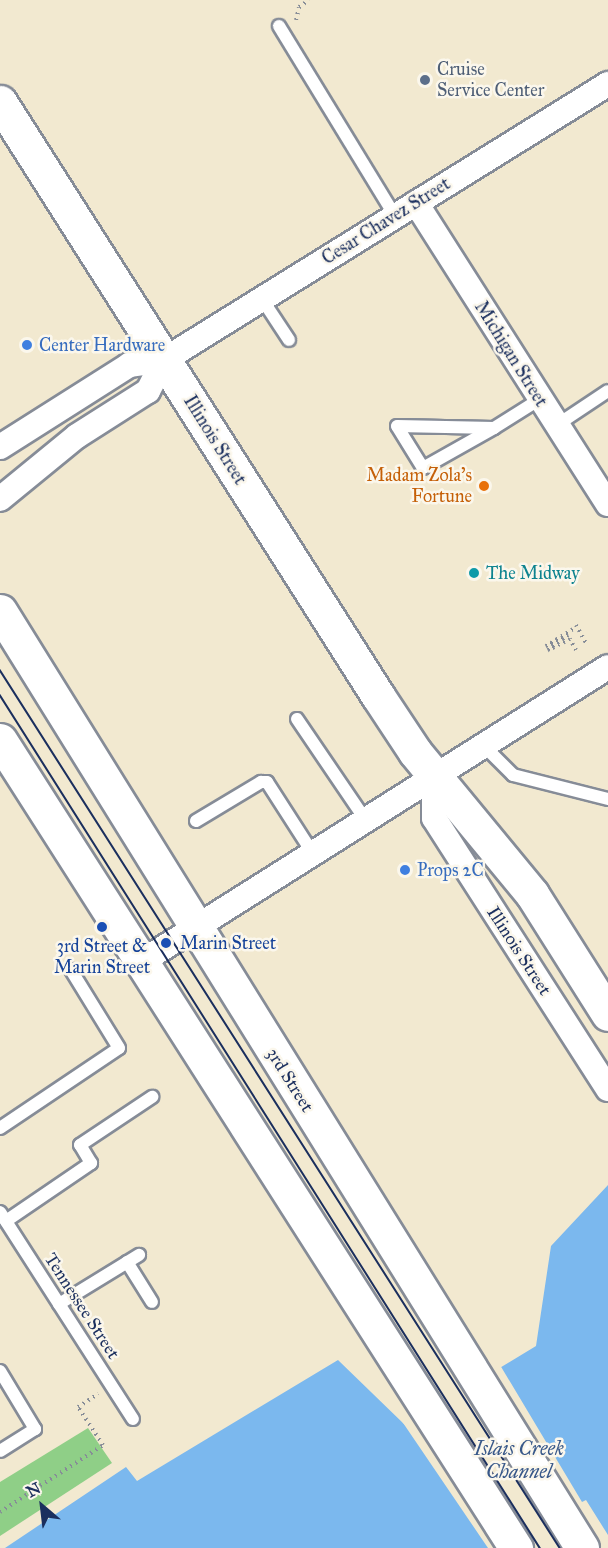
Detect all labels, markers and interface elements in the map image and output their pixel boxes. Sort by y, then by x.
place label: Cruise Service Center [437,59,544,101]
marker: Cruise Service Center [418,73,432,87]
street label: Cesar Chavez Street [318,173,454,269]
street label: Michigan Street [470,297,552,411]
place label: Center Hardware [39,334,165,356]
marker: Center Hardware [20,338,34,352]
street label: Illinois Street [179,391,251,489]
place label: Madam Zola's Fortune [366,465,472,508]
marker: Madam Zola's Fortune [477,479,491,493]
place label: The Midway [486,562,580,584]
marker: The Midway [467,566,481,580]
place label: Props 2C [417,859,484,881]
marker: Props 2C [398,863,412,877]
street label: Illinois Street [482,903,556,999]
marker: 3rd Street & Marin Street [95,920,109,934]
place label: Marin Street [180,932,276,954]
marker: Marin Street [157,934,175,952]
place label: 3rd Street & Marin Street [54,936,150,978]
street label: 3rd Street [262,1044,318,1116]
street label: Tennessee Street [40,1249,124,1363]
water label: Islais Creek Channel [474,1436,564,1483]
north arrow [12,1476,72,1536]
text: N [23,1478,44,1501]

